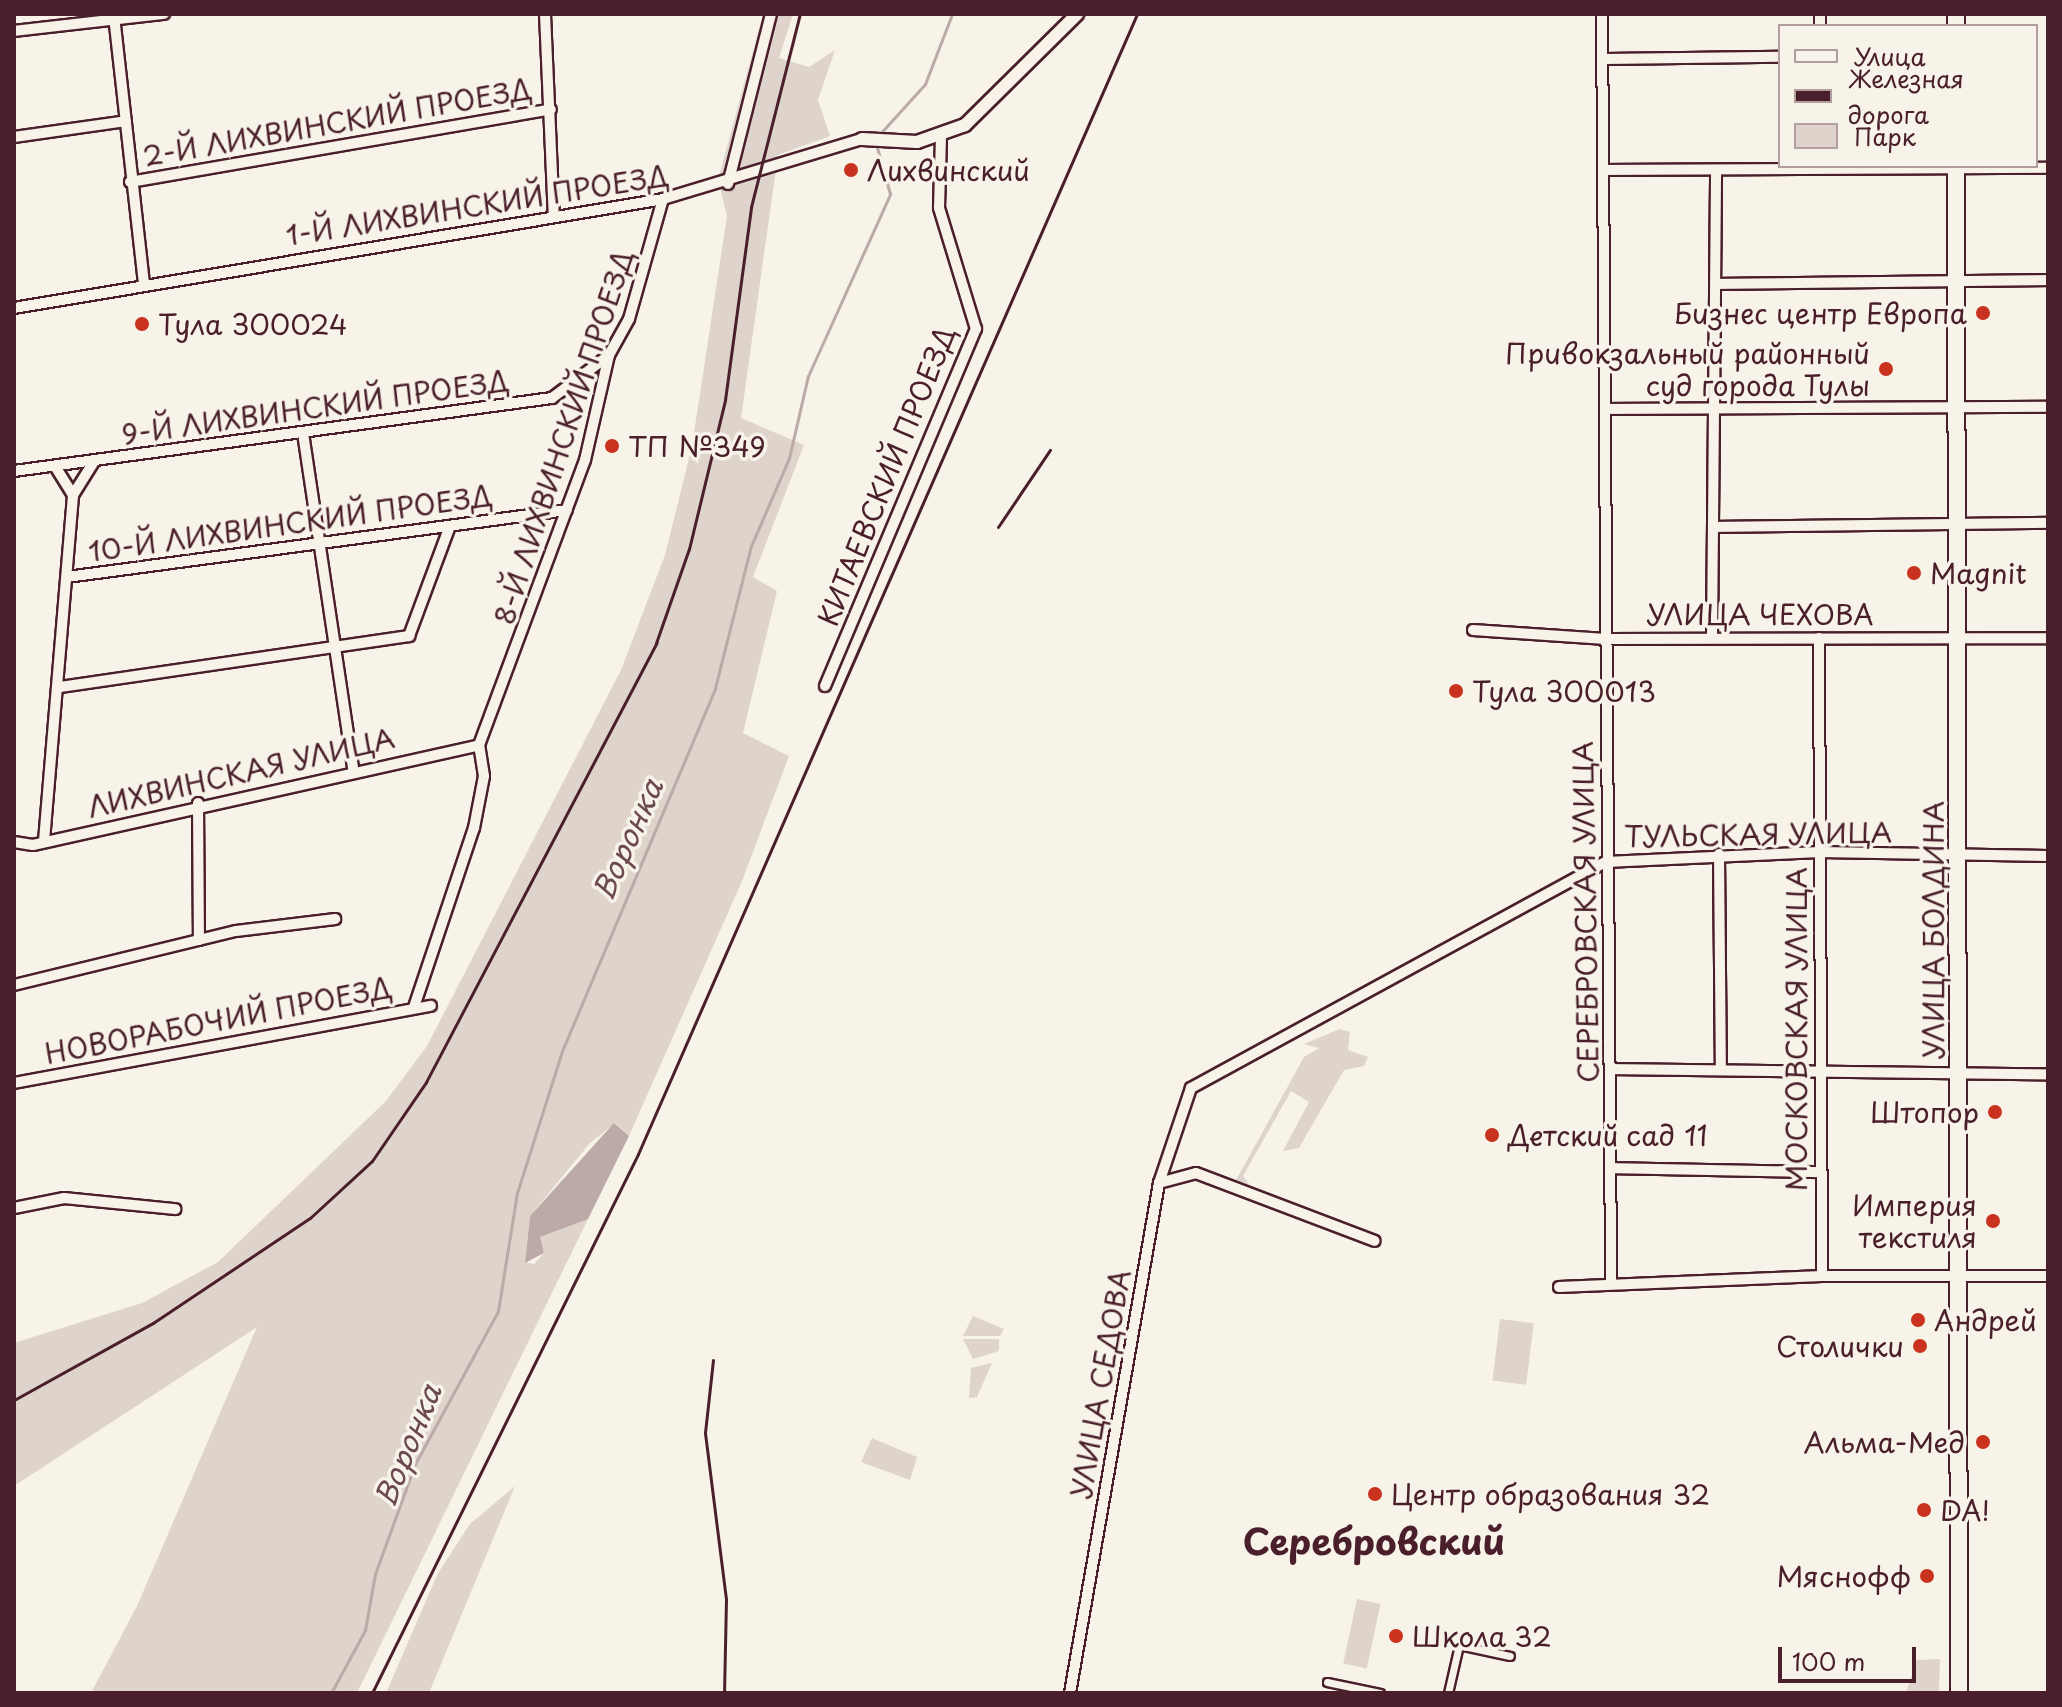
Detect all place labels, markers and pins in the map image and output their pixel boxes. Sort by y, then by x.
place label: Лихвинский [867,153,1030,187]
marker: Лихвинский [842,161,860,179]
place label: Бизнес центр Европа [1671,296,1967,330]
marker: Бизнес центр Европа [1974,304,1992,322]
place label: Тула 300024 [158,307,348,341]
marker: Тула 300024 [133,315,151,333]
place label: Привокзальный районный суд города Тулы [1504,336,1870,402]
marker: Привокзальный районный суд города Тулы [1877,360,1895,378]
place label: ТП №349 [628,429,766,463]
marker: ТП №349 [603,437,621,455]
place label: Magnit [1930,556,2027,590]
marker: Magnit [1905,564,1923,582]
place label: Тула 300013 [1472,674,1656,708]
marker: Тула 300013 [1447,682,1465,700]
place label: Штопор [1870,1095,1979,1129]
marker: Штопор [1986,1103,2004,1121]
place label: Детский сад 11 [1508,1118,1710,1152]
marker: Детский сад 11 [1483,1126,1501,1144]
place label: Империя текстиля [1852,1188,1977,1254]
marker: Империя текстиля [1984,1212,2002,1230]
place label: Андрей [1934,1303,2037,1337]
marker: Андрей [1909,1311,1927,1329]
place label: Столички [1776,1329,1904,1363]
marker: Столички [1911,1337,1929,1355]
place label: Альма-Мед [1804,1425,1965,1459]
marker: Альма-Мед [1972,1431,1994,1453]
place label: Центр образования 32 [1391,1477,1711,1511]
marker: Центр образования 32 [1366,1485,1384,1503]
place label: DA! [1940,1493,1990,1527]
marker: DA! [1915,1501,1933,1519]
place label: Мяснофф [1776,1559,1911,1593]
marker: Мяснофф [1918,1567,1936,1585]
place label: Школа 32 [1412,1619,1553,1653]
marker: Школа 32 [1387,1627,1405,1645]

